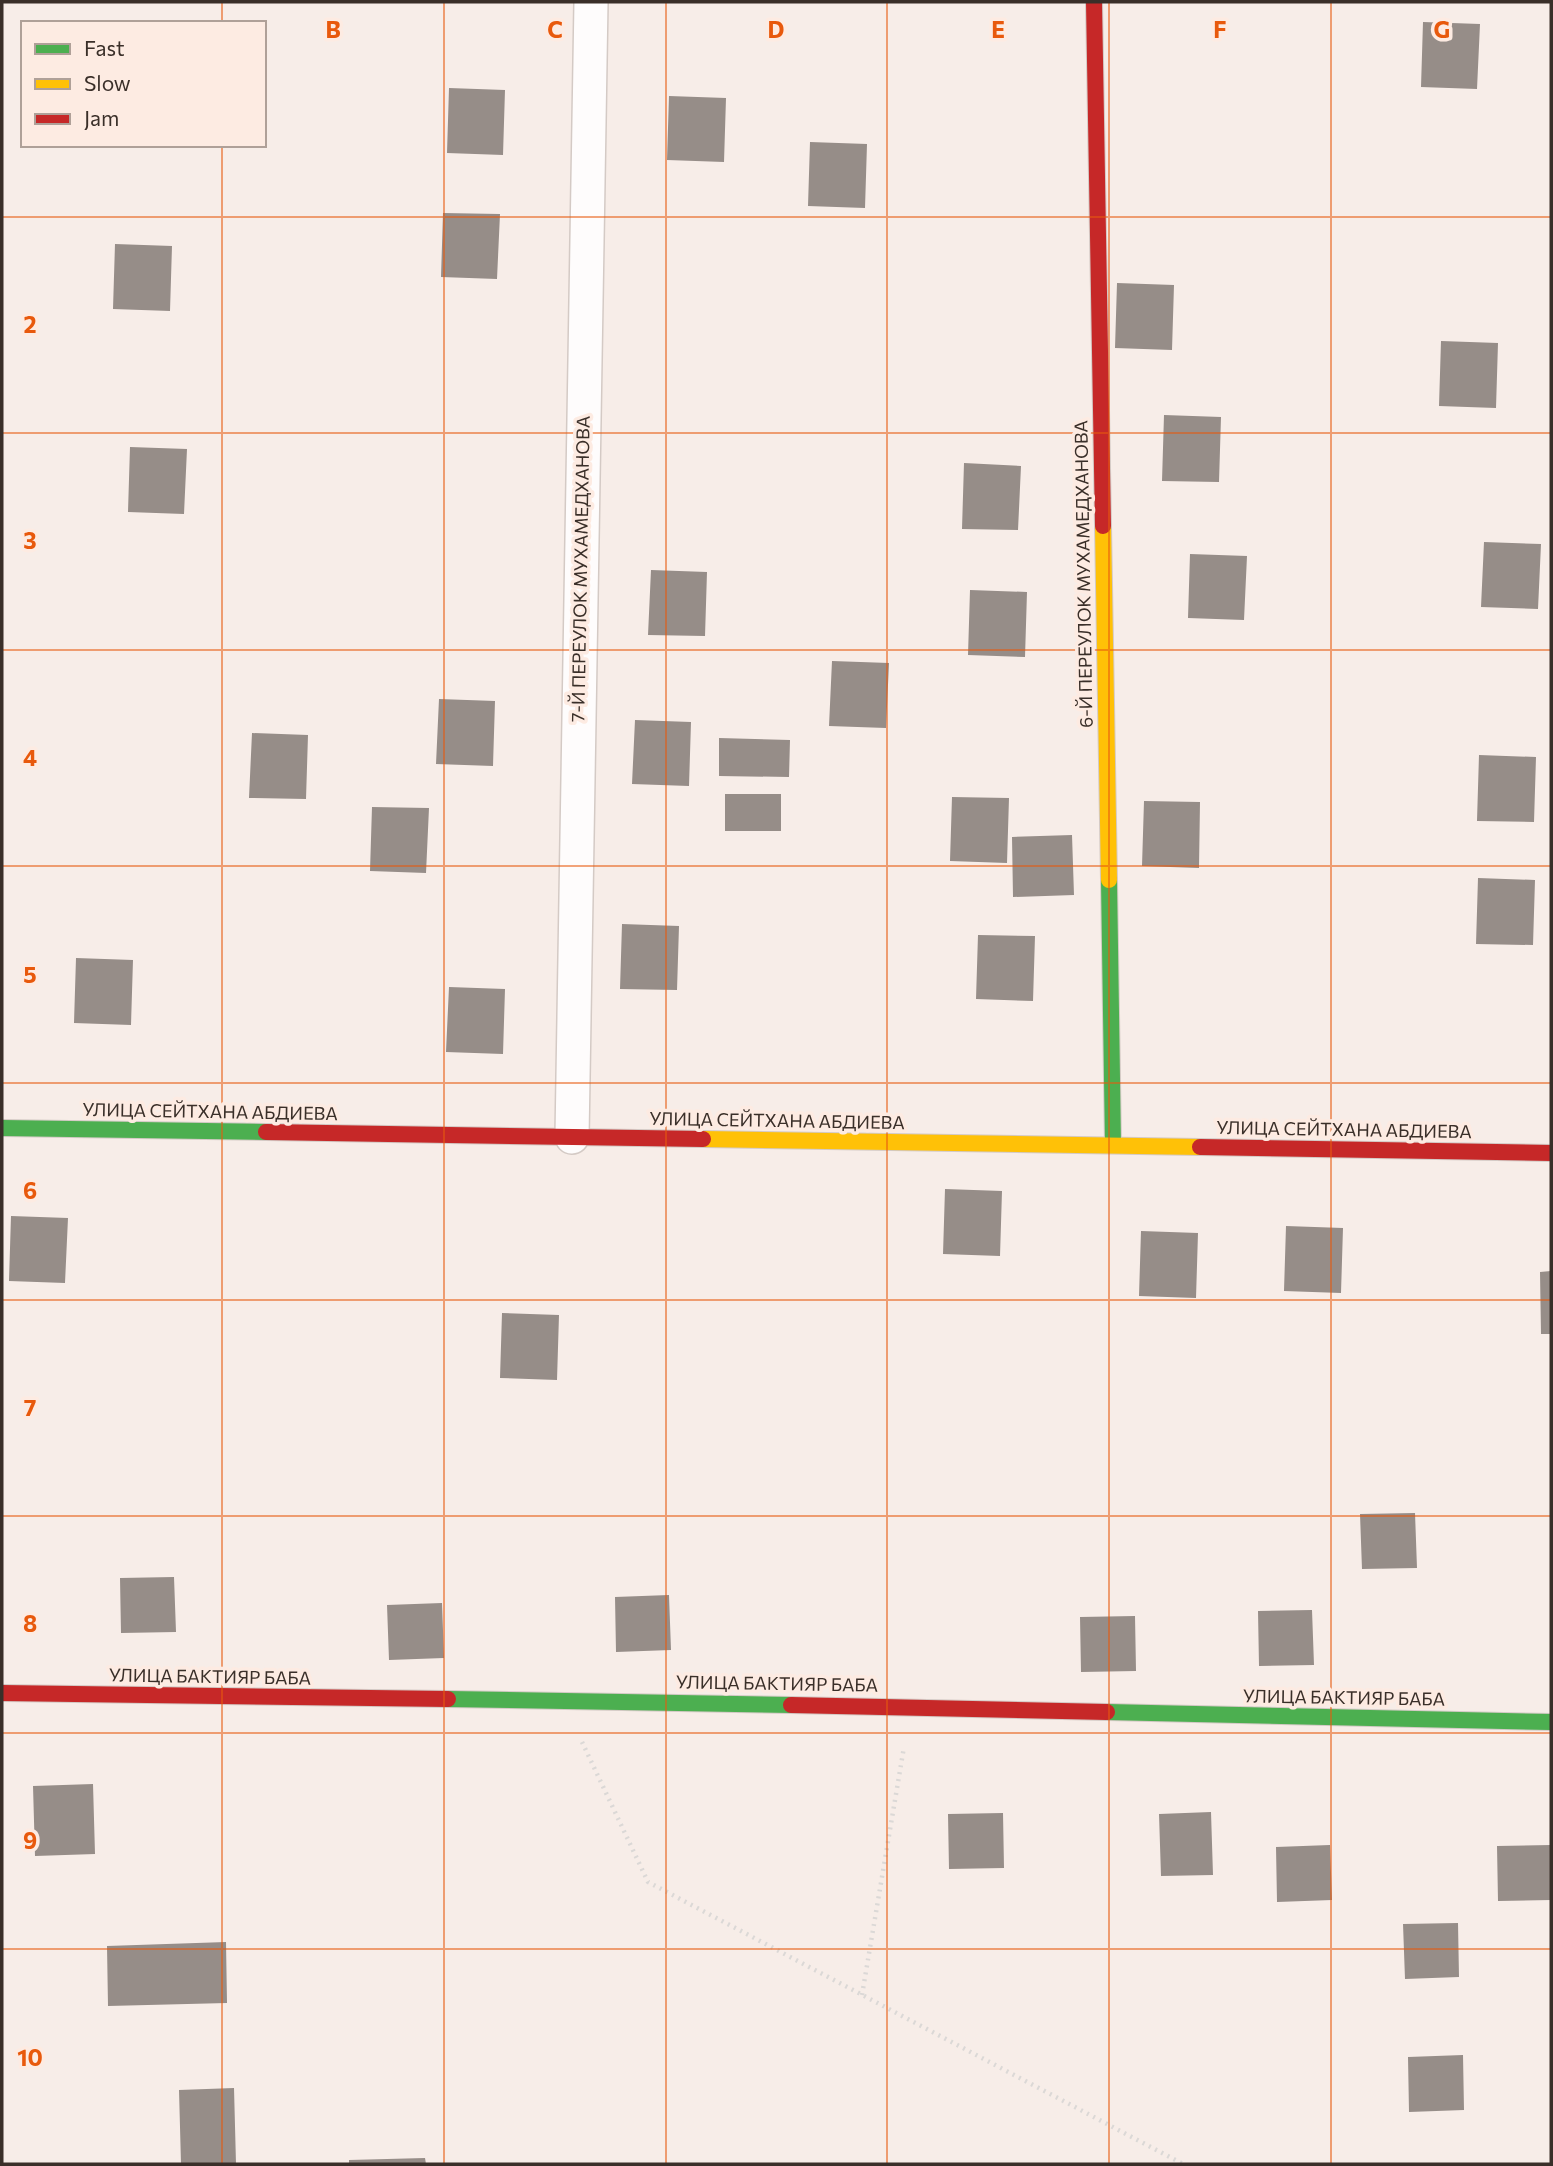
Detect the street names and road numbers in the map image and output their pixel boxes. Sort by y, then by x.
street label: 7-Й ПЕРЕУЛОК МУХАМЕДХАНОВА [566,416,594,722]
street label: 6-Й ПЕРЕУЛОК МУХАМЕДХАНОВА [1069,420,1097,728]
street label: УЛИЦА СЕЙТХАНА АБДИЕВА [82,1098,338,1124]
street label: УЛИЦА СЕЙТХАНА АБДИЕВА [649,1107,905,1133]
street label: УЛИЦА СЕЙТХАНА АБДИЕВА [1216,1116,1472,1142]
street label: УЛИЦА БАКТИЯР БАБА [109,1663,311,1689]
street label: УЛИЦА БАКТИЯР БАБА [676,1670,878,1696]
street label: УЛИЦА БАКТИЯР БАБА [1243,1684,1445,1710]

